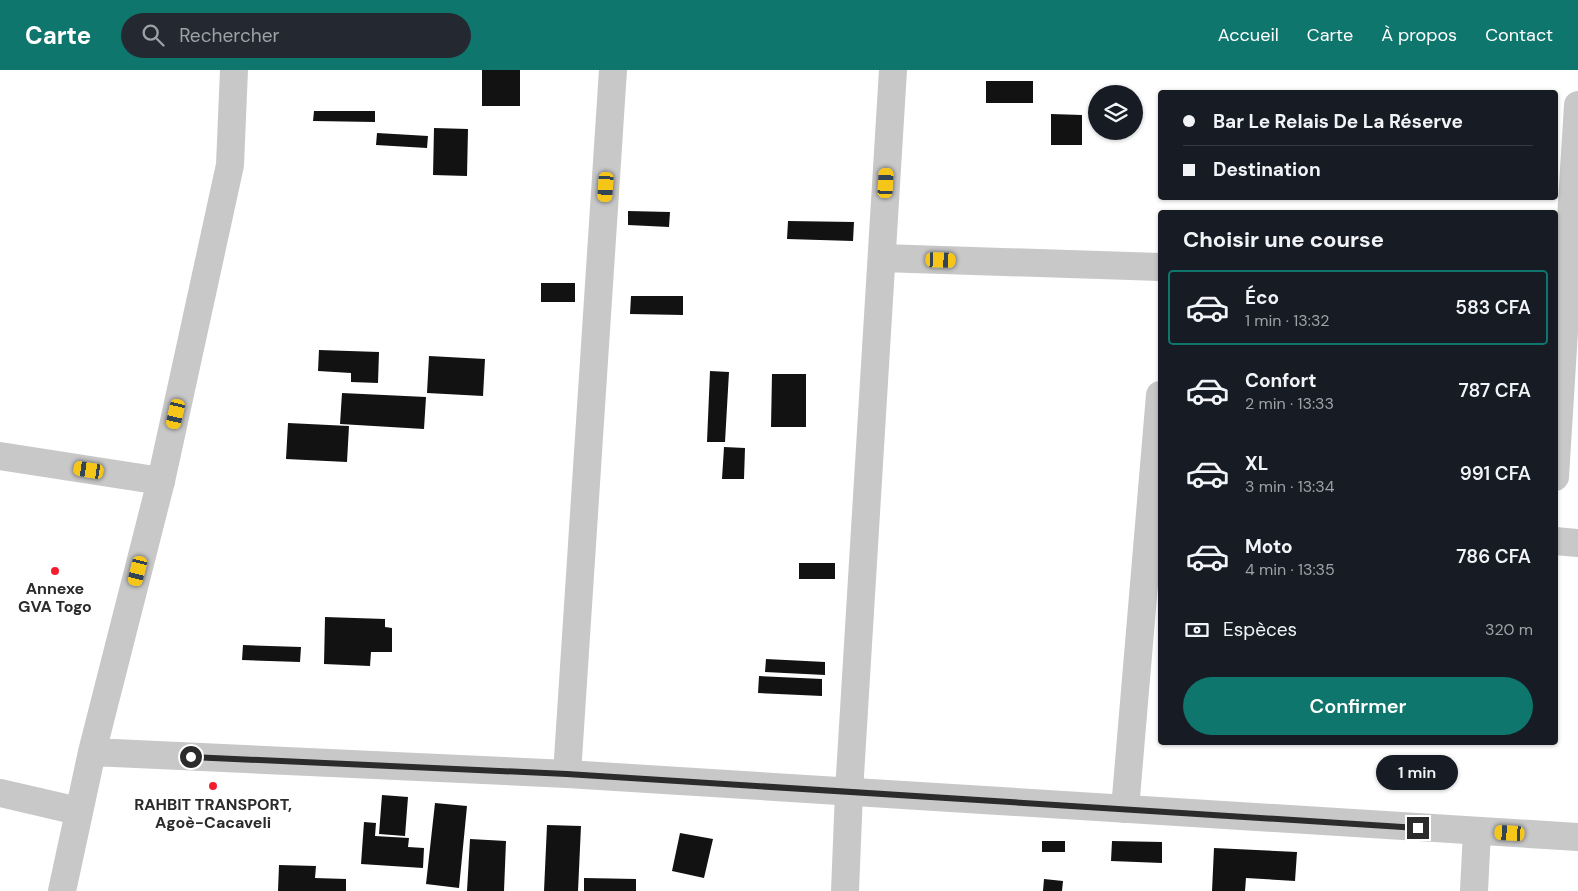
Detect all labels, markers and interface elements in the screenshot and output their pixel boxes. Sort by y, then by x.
search box [121,13,471,58]
text: Carte [25,20,91,51]
icon: search [139,21,167,49]
text: Rechercher [179,23,280,48]
text: Accueil [1218,23,1279,47]
text: Carte [1307,23,1353,47]
text: À propos [1381,23,1457,47]
text: Contact [1485,23,1553,47]
map controls [1088,85,1143,140]
button: layers [1088,85,1143,140]
text: Bar Le Relais De La Réserve [1213,109,1463,134]
text: Destination [1213,157,1321,182]
car [877,168,894,198]
car [597,172,614,202]
text: Choisir une course [1183,225,1384,254]
car [925,252,956,268]
icon: car [1185,285,1230,330]
text: Éco [1245,285,1279,310]
text: 583 CFA [1455,295,1531,320]
text: 1 min · 13:32 [1245,310,1330,331]
icon: car [1185,368,1230,413]
text: Confort [1245,368,1317,393]
text: 787 CFA [1458,378,1531,403]
text: 2 min · 13:33 [1245,393,1334,414]
car [165,398,186,430]
icon: car [1185,451,1230,496]
text: XL [1245,451,1268,476]
car [73,460,104,480]
text: 991 CFA [1460,461,1531,486]
text: 3 min · 13:34 [1245,476,1335,497]
icon: car [1185,534,1230,579]
text: Moto [1245,534,1293,559]
text: 786 CFA [1456,544,1531,569]
car [127,555,148,587]
text: 4 min · 13:35 [1245,559,1335,580]
marker: Annexe GVA Togo [49,565,61,577]
place label: Annexe GVA Togo [18,578,92,617]
icon: cash [1183,616,1211,644]
text: Espèces [1223,617,1297,642]
text: 320 m [1485,619,1533,640]
button: Confirmer [1183,677,1533,735]
route start [180,746,202,768]
callout: 1 min [1377,756,1459,790]
text: 1 min [1398,762,1436,783]
marker: RAHBIT TRANSPORT, Agoè-Cacaveli [207,780,219,792]
place label: RAHBIT TRANSPORT, Agoè-Cacaveli [134,794,292,833]
route end [1407,817,1429,839]
car [1494,825,1525,841]

